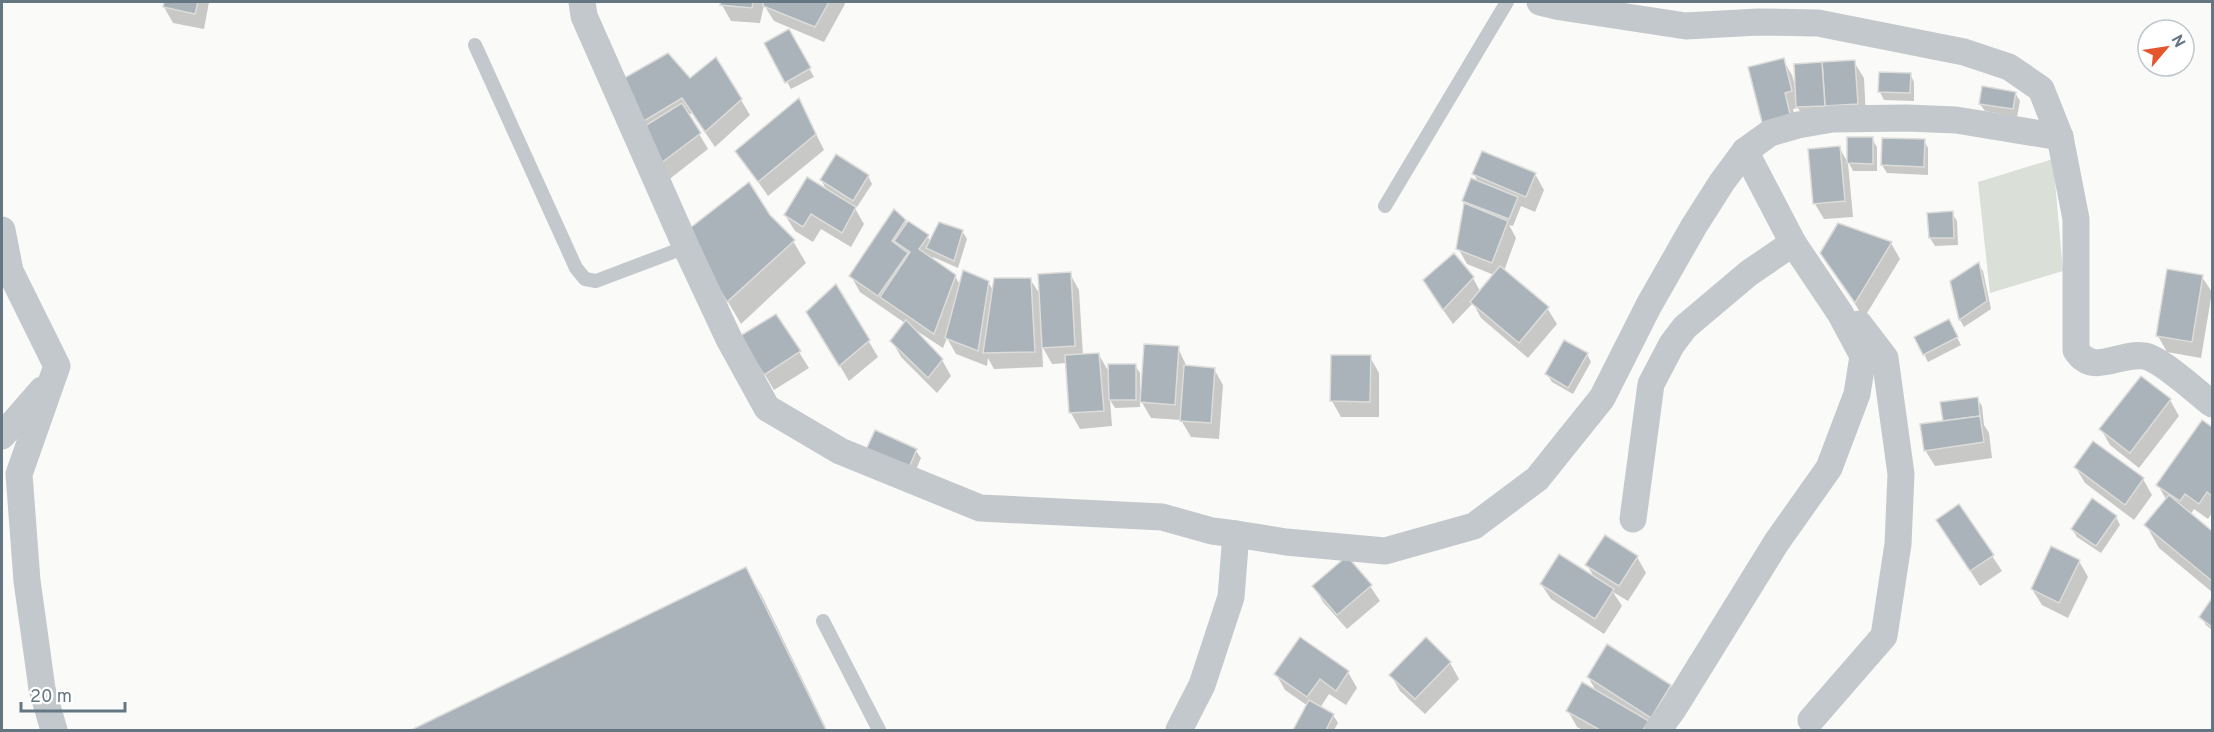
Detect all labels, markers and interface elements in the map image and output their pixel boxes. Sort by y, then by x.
north arrow [2136,18,2196,78]
text: N [2166,32,2189,52]
scale bar [21,675,124,713]
text: 20 m [30,686,72,709]

